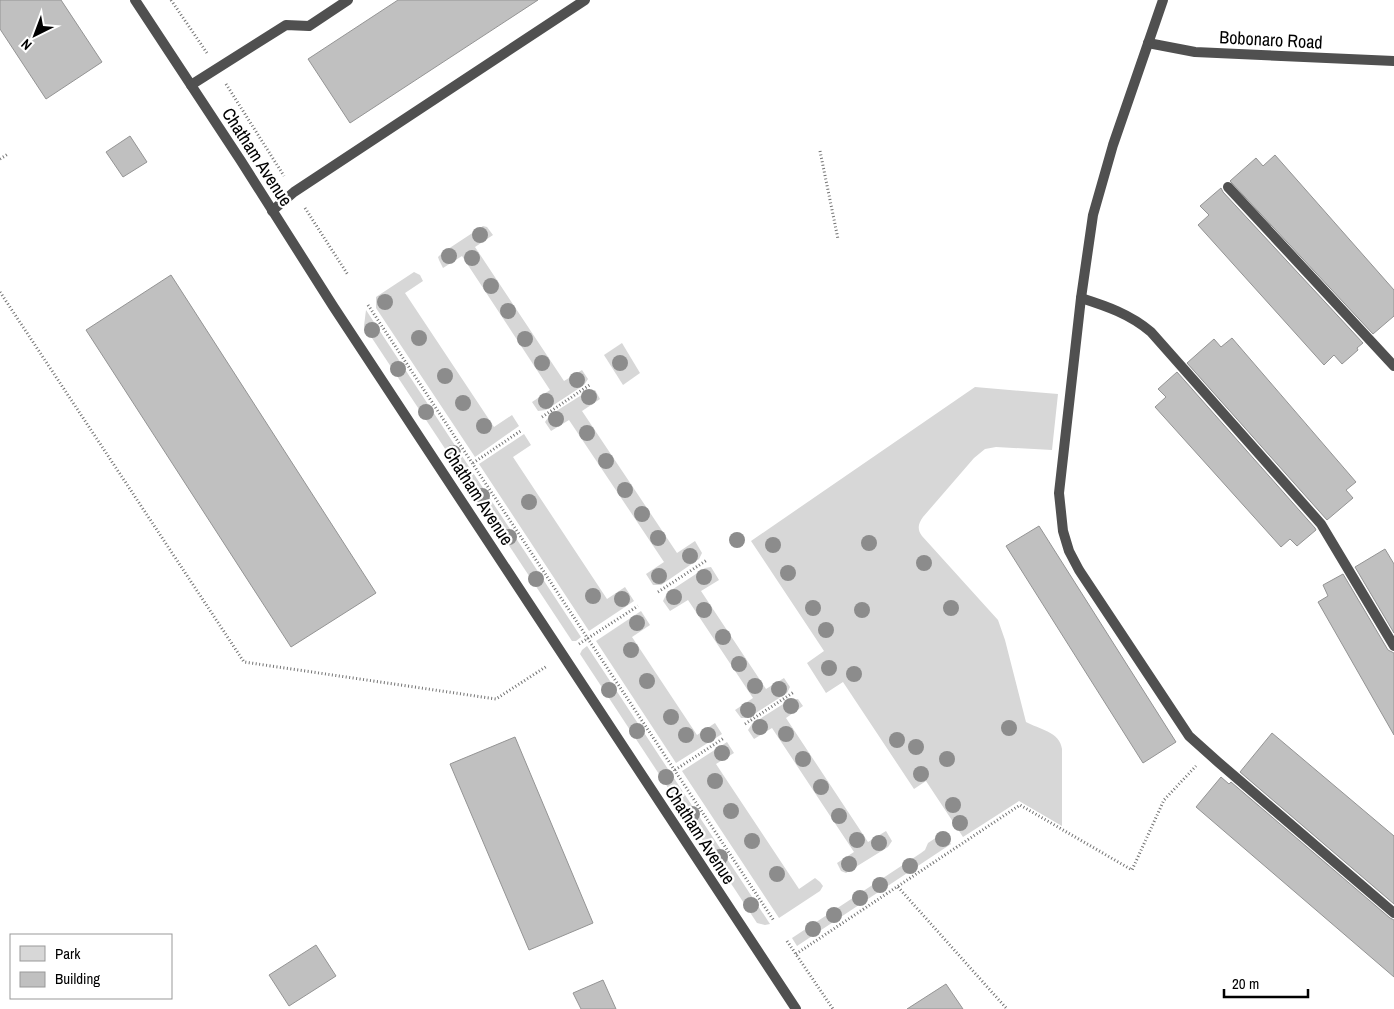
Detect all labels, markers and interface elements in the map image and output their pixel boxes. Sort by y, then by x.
north arrow [10,10,60,60]
street label: Bobonaro Road [1219,24,1323,55]
text: N [17,35,35,54]
street label: Chatham Avenue [216,103,299,211]
street label: Chatham Avenue [437,442,520,550]
street label: Chatham Avenue [659,781,742,889]
legend [10,934,172,999]
text: Park [55,943,81,964]
scale bar [1224,966,1308,998]
text: Building [55,968,100,989]
text: 20 m [1232,973,1259,994]

